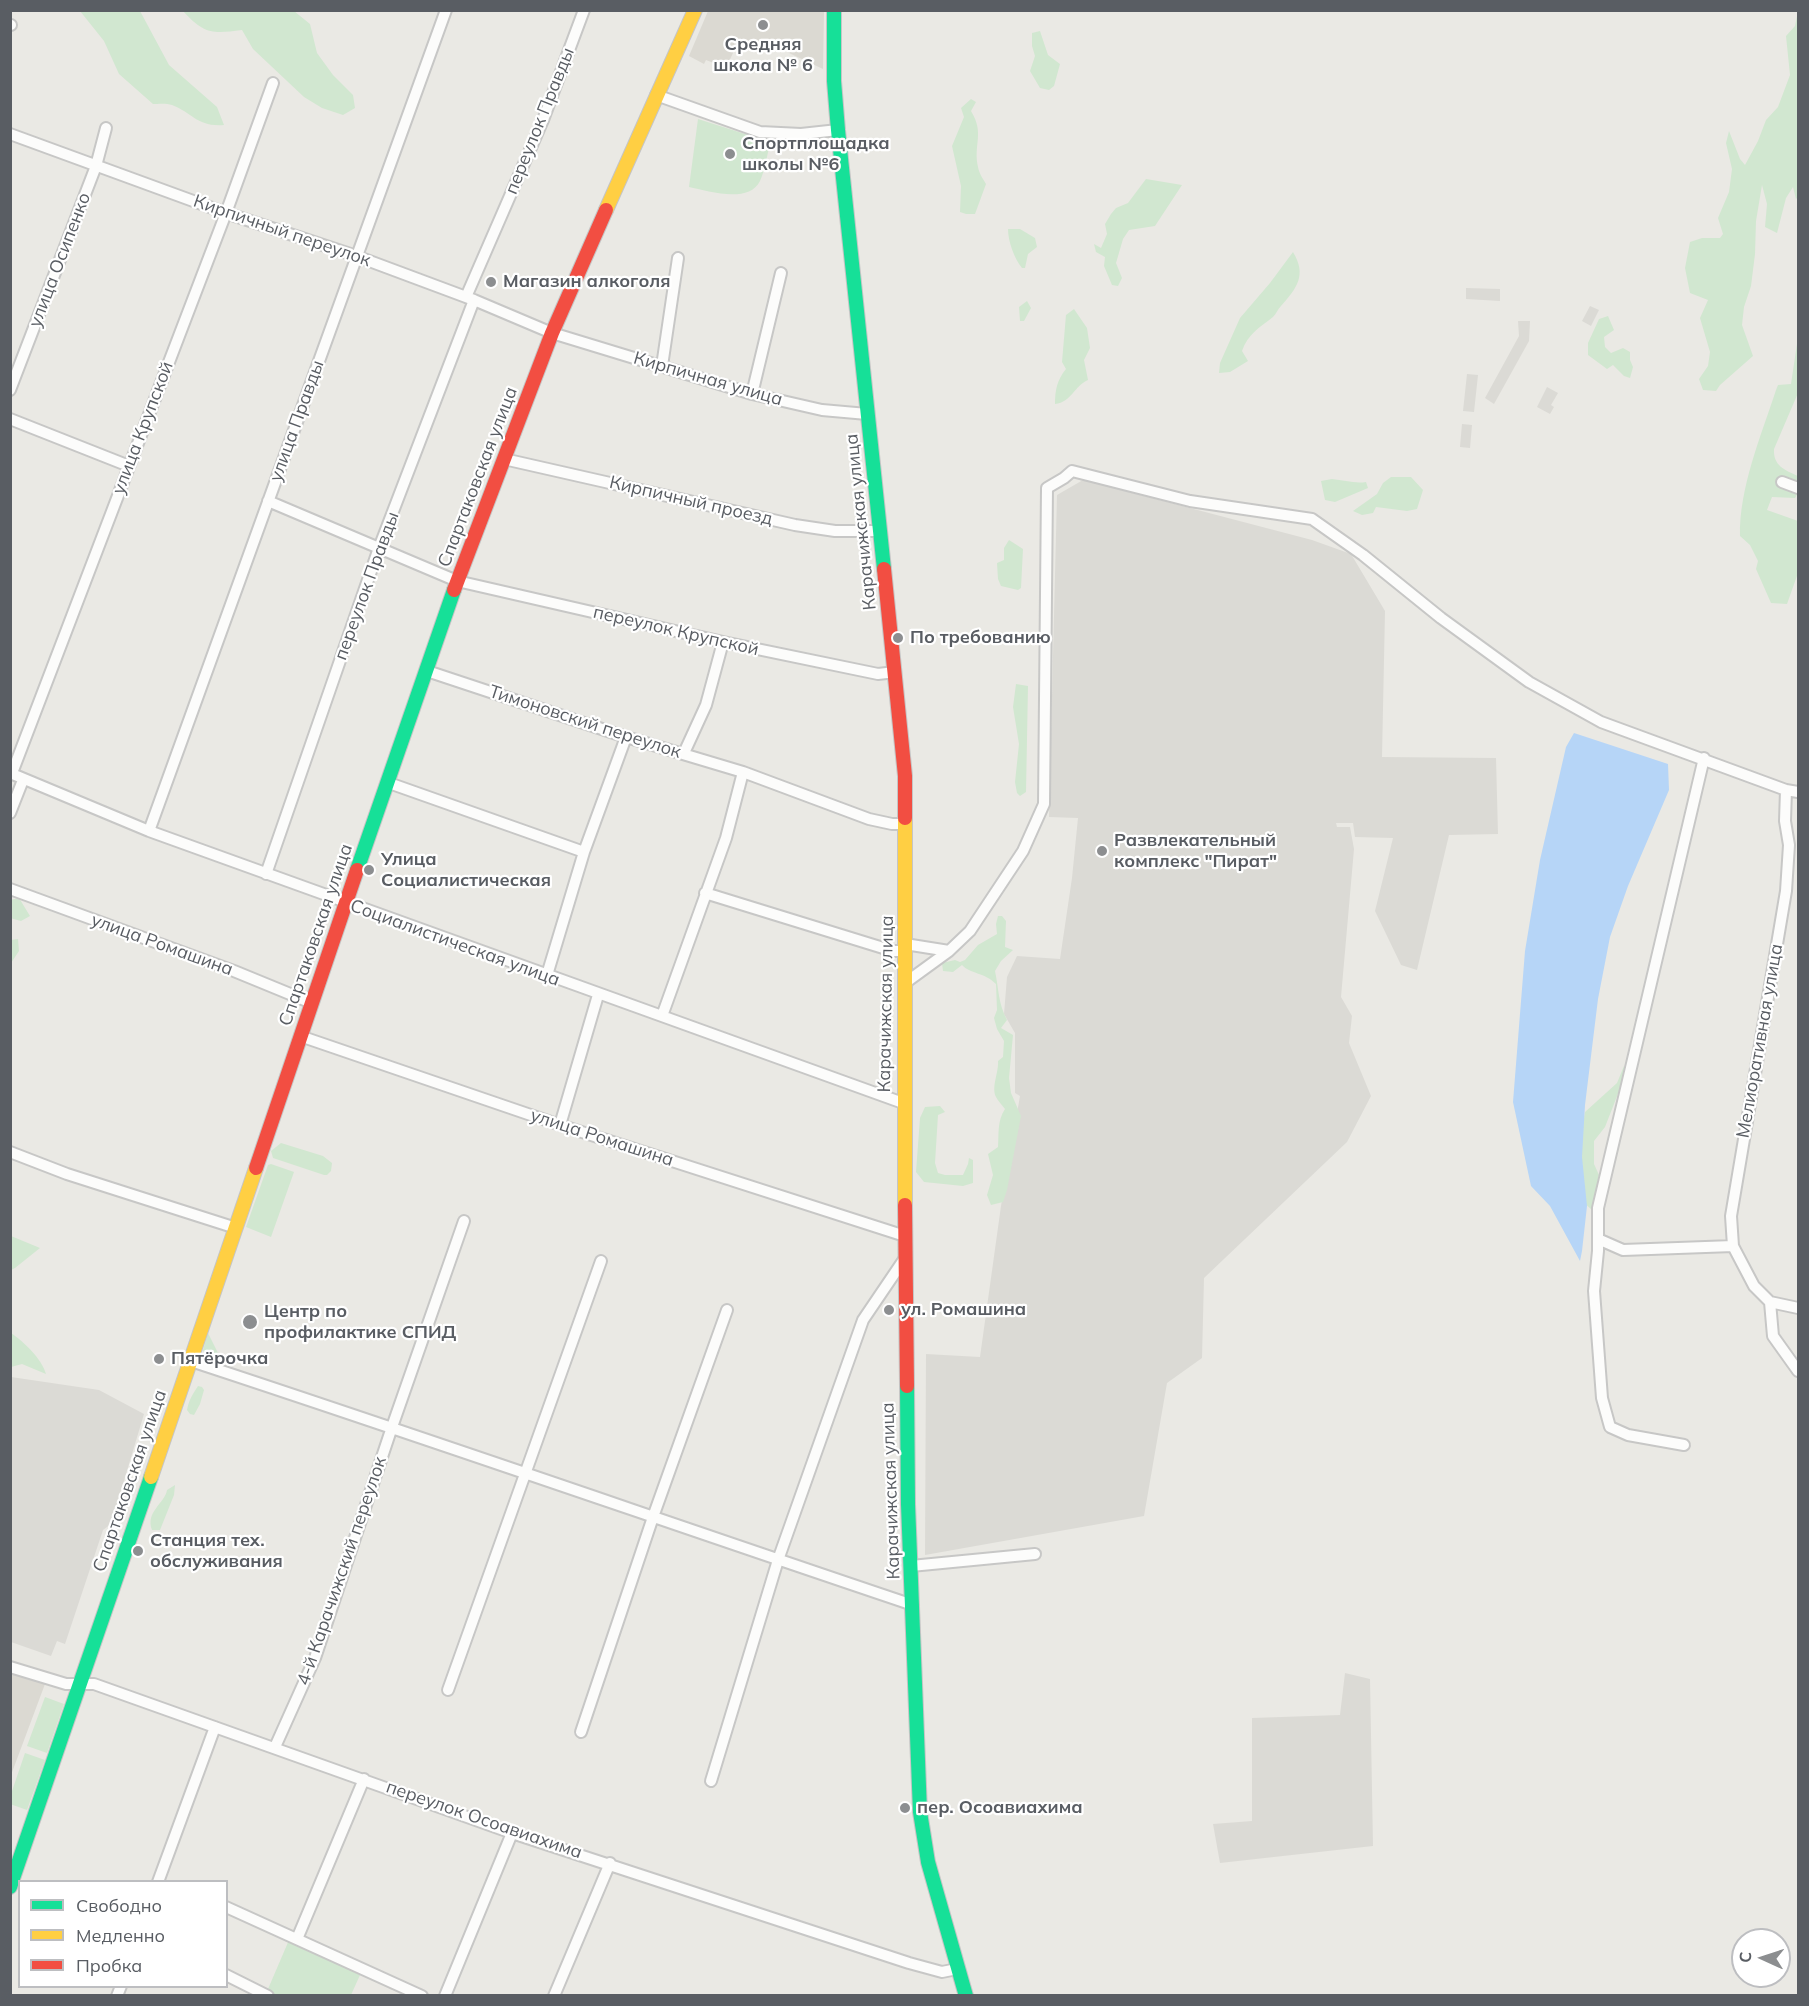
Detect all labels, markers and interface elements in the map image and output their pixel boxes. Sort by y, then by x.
marker: Средняя школа № 6 [756,18,770,32]
place label: Средняя школа № 6 [713,34,813,76]
street label: переулок Правды [501,44,579,198]
place label: Спортплощадка школы №6 [742,133,890,176]
marker: Спортплощадка школы №6 [723,147,737,161]
street label: улица Осипенко [24,190,96,330]
street label: Кирпичный переулок [191,191,373,271]
place label: Магазин алкоголя [503,271,670,293]
marker: Магазин алкоголя [484,275,498,289]
street label: Кирпичная улица [631,347,785,411]
street label: улица Правды [265,357,329,485]
street label: улица Крупской [108,359,178,497]
street label: Спартаковская улица [434,384,522,570]
street label: Карачижская улица [841,433,881,611]
street label: Кирпичный проезд [607,472,775,530]
street label: переулок Правды [330,509,404,663]
street label: переулок Крупской [591,601,761,661]
place label: По требованию [910,627,1051,649]
marker: По требованию [891,631,905,645]
street label: Тимоновский переулок [486,681,684,763]
place label: Развлекательный комплекс "Пират" [1114,830,1277,872]
street label: Спартаковская улица [275,841,357,1029]
marker: Развлекательный комплекс "Пират" [1095,844,1109,858]
place label: Улица Социалистическая [381,849,551,892]
marker: Улица Социалистическая [362,863,376,877]
street label: Социалистическая улица [347,895,563,991]
street label: улица Ромашина [88,909,236,981]
street label: Карачижская улица [874,915,898,1093]
street label: Мелиоративная улица [1732,942,1788,1140]
street label: улица Ромашина [528,1105,676,1171]
place label: ул. Ромашина [901,1299,1026,1321]
place label: Центр по профилактике СПИД [264,1301,456,1344]
marker: ул. Ромашина [882,1303,896,1317]
marker: Центр по профилактике СПИД [241,1313,259,1331]
place label: Пятёрочка [171,1348,268,1370]
marker: Пятёрочка [152,1352,166,1366]
street label: Спартаковская улица [89,1387,171,1575]
street label: Карачижская улица [877,1402,905,1580]
street label: 4-й Карачижский переулок [293,1454,391,1688]
place label: Станция тех. обслуживания [150,1530,283,1572]
marker: Станция тех. обслуживания [131,1544,145,1558]
street label: переулок Осоавиахима [383,1776,585,1864]
place label: пер. Осоавиахима [917,1797,1083,1819]
marker: пер. Осоавиахима [898,1801,912,1815]
legend [18,1880,228,1988]
text: Свободно [76,1894,162,1917]
text: Медленно [76,1924,165,1947]
north arrow [1731,1928,1791,1988]
text: С [1735,1951,1755,1963]
text: Пробка [76,1954,142,1977]

